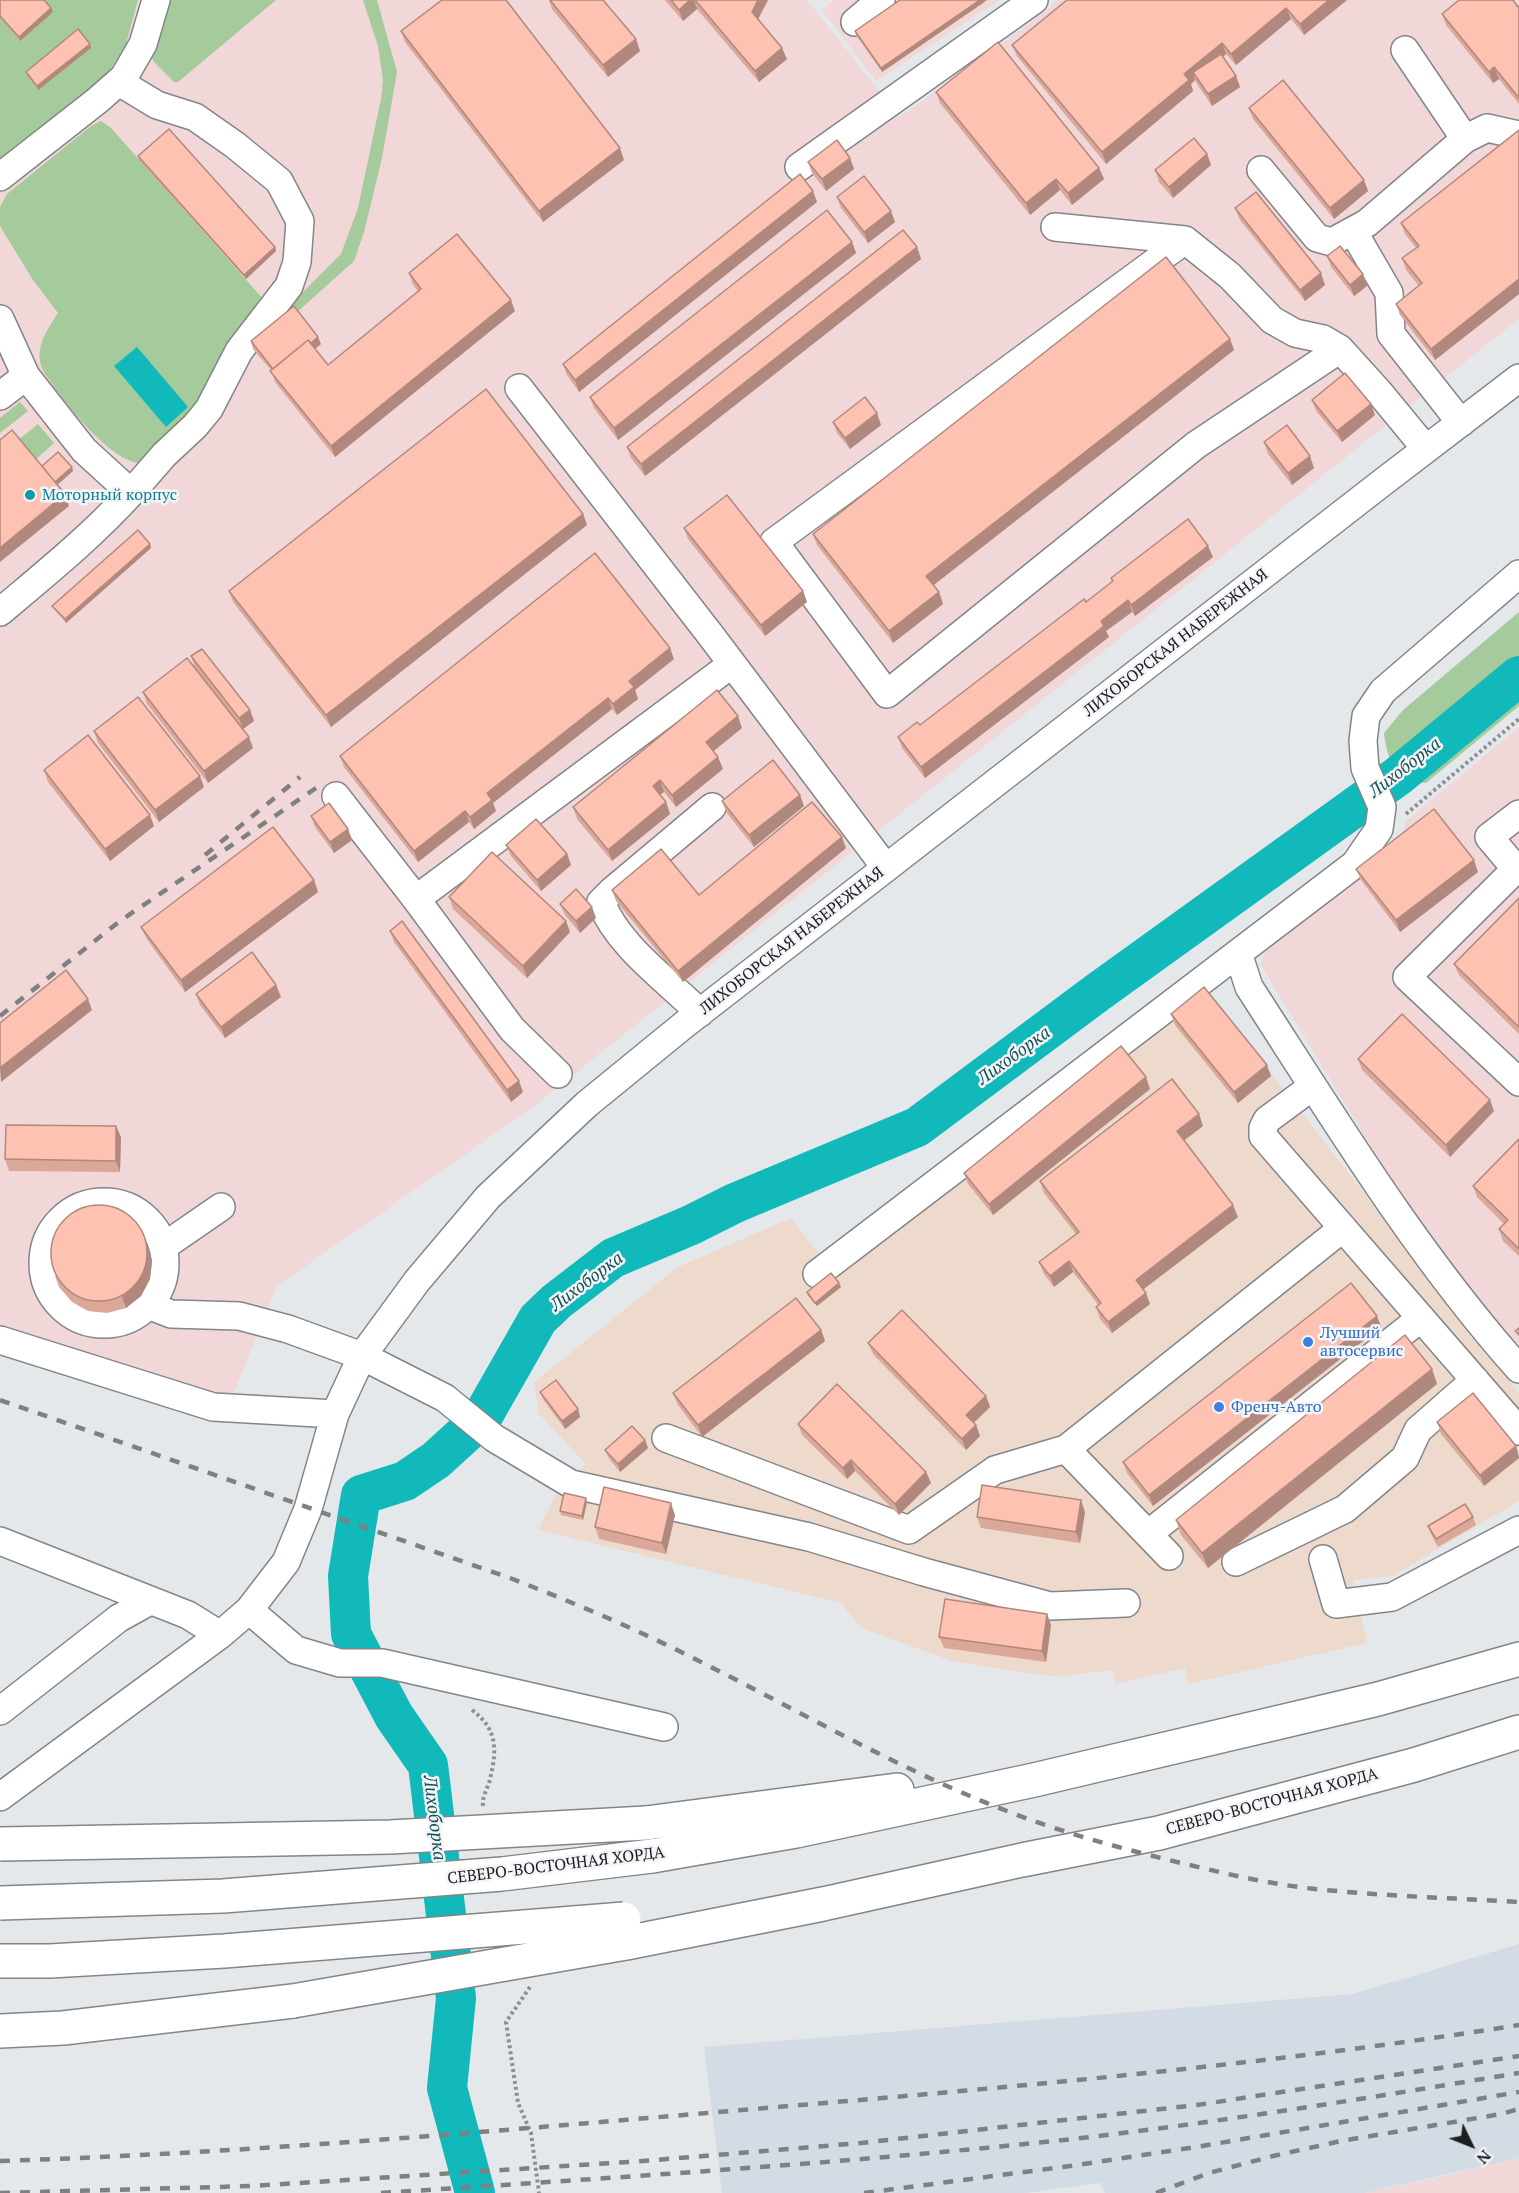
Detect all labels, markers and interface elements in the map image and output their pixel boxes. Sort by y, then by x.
place label: Моторный корпус [42,485,177,505]
marker: Моторный корпус [23,488,37,502]
street label: ЛИХОБОРСКАЯ НАБЕРЕЖНАЯ [1080,565,1272,721]
water label: Лихоборка [1365,733,1445,803]
street label: ЛИХОБОРСКАЯ НАБЕРЕЖНАЯ [696,863,888,1019]
water label: Лихоборка [973,1022,1055,1090]
water label: Лихоборка [546,1248,628,1316]
place label: Лучший автосервис [1320,1323,1403,1361]
marker: Лучший автосервис [1301,1335,1315,1349]
place label: Френч-Авто [1231,1397,1322,1417]
marker: Френч-Авто [1212,1400,1226,1414]
street label: СЕВЕРО-ВОСТОЧНАЯ ХОРДА [1164,1764,1380,1840]
water label: Лихоборка [418,1774,450,1862]
street label: СЕВЕРО-ВОСТОЧНАЯ ХОРДА [446,1843,666,1889]
north arrow [1441,2115,1501,2175]
text: N [1472,2145,1496,2169]

